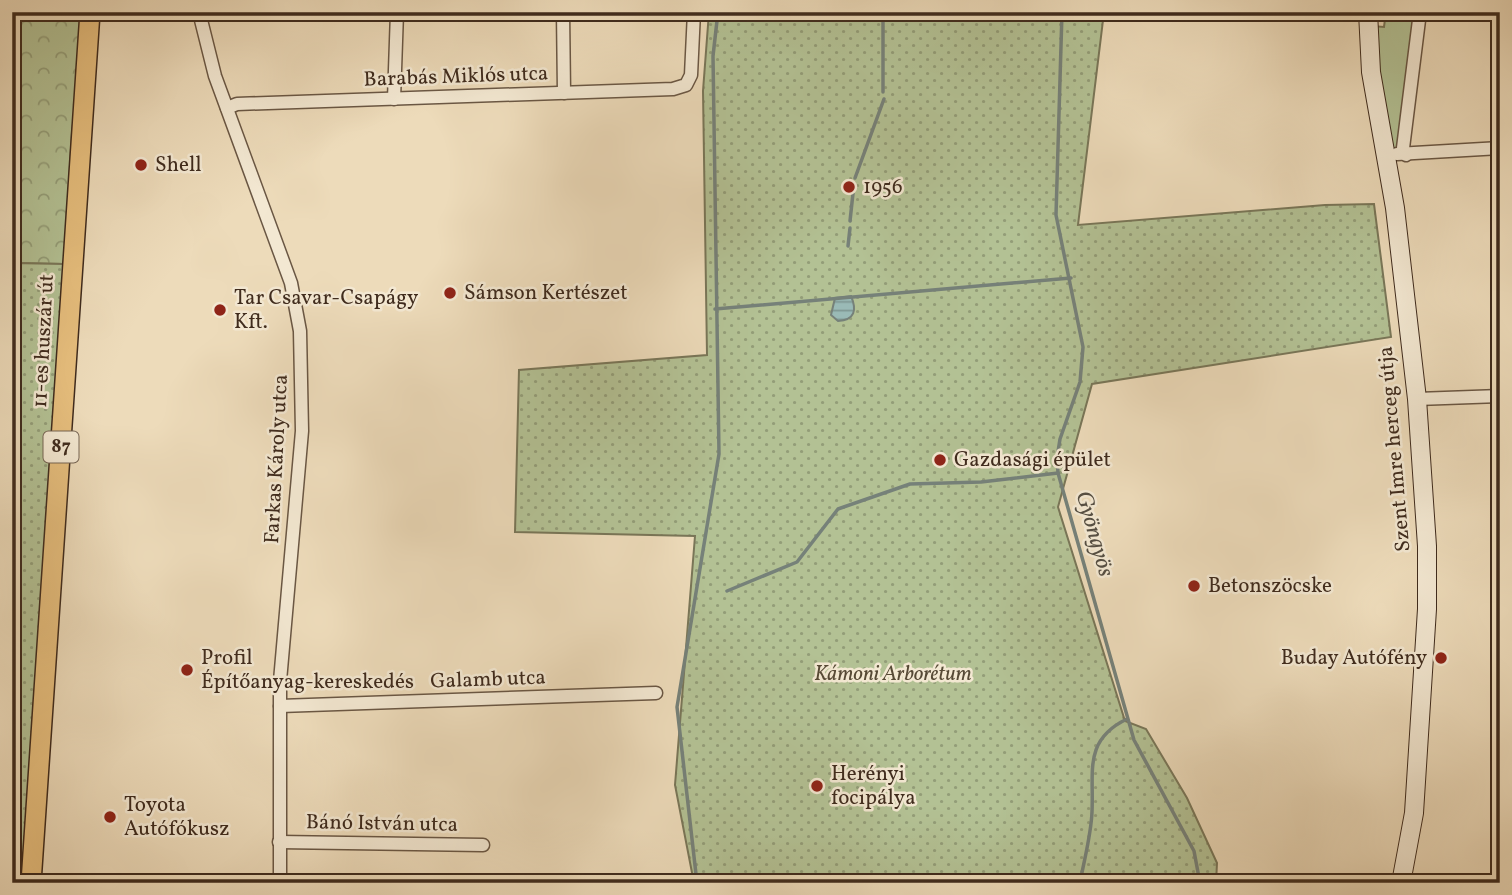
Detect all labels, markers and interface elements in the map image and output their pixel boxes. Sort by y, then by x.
street label: Barabás Miklós utca [363,59,549,95]
place label: Shell [155,151,202,180]
marker: Shell [133,157,149,173]
place label: 1956 [863,173,903,202]
marker: 1956 [841,179,857,195]
street label: 11-es huszár út [26,273,62,409]
place label: Sámson Kertészet [464,279,628,308]
place label: Tar Csavar-Csapágy Kft. [234,284,419,337]
marker: Sámson Kertészet [442,285,458,301]
marker: Tar Csavar-Csapágy Kft. [212,302,228,318]
street label: Szent Imre herceg útja [1372,345,1418,553]
street label: Farkas Károly utca [258,374,296,544]
road number: 87 [43,432,78,462]
place label: Gazdasági épület [954,446,1111,475]
marker: Gazdasági épület [932,452,948,468]
water label: Gyöngyös [1067,487,1122,581]
place label: Betonszöcske [1208,572,1332,601]
marker: Betonszöcske [1186,578,1202,594]
place label: Profil Építőanyag-kereskedés [201,644,414,697]
place label: Buday Autófény [1281,644,1428,673]
marker: Buday Autófény [1433,650,1449,666]
park label: Kámoni Arborétum [814,660,972,689]
marker: Profil Építőanyag-kereskedés [179,662,195,678]
street label: Galamb utca [430,663,546,697]
place label: Herényi focipálya [831,760,916,813]
marker: Herényi focipálya [809,778,825,794]
place label: Toyota Autófókusz [124,791,229,844]
street label: Bánó István utca [306,808,458,840]
marker: Toyota Autófókusz [102,809,118,825]

